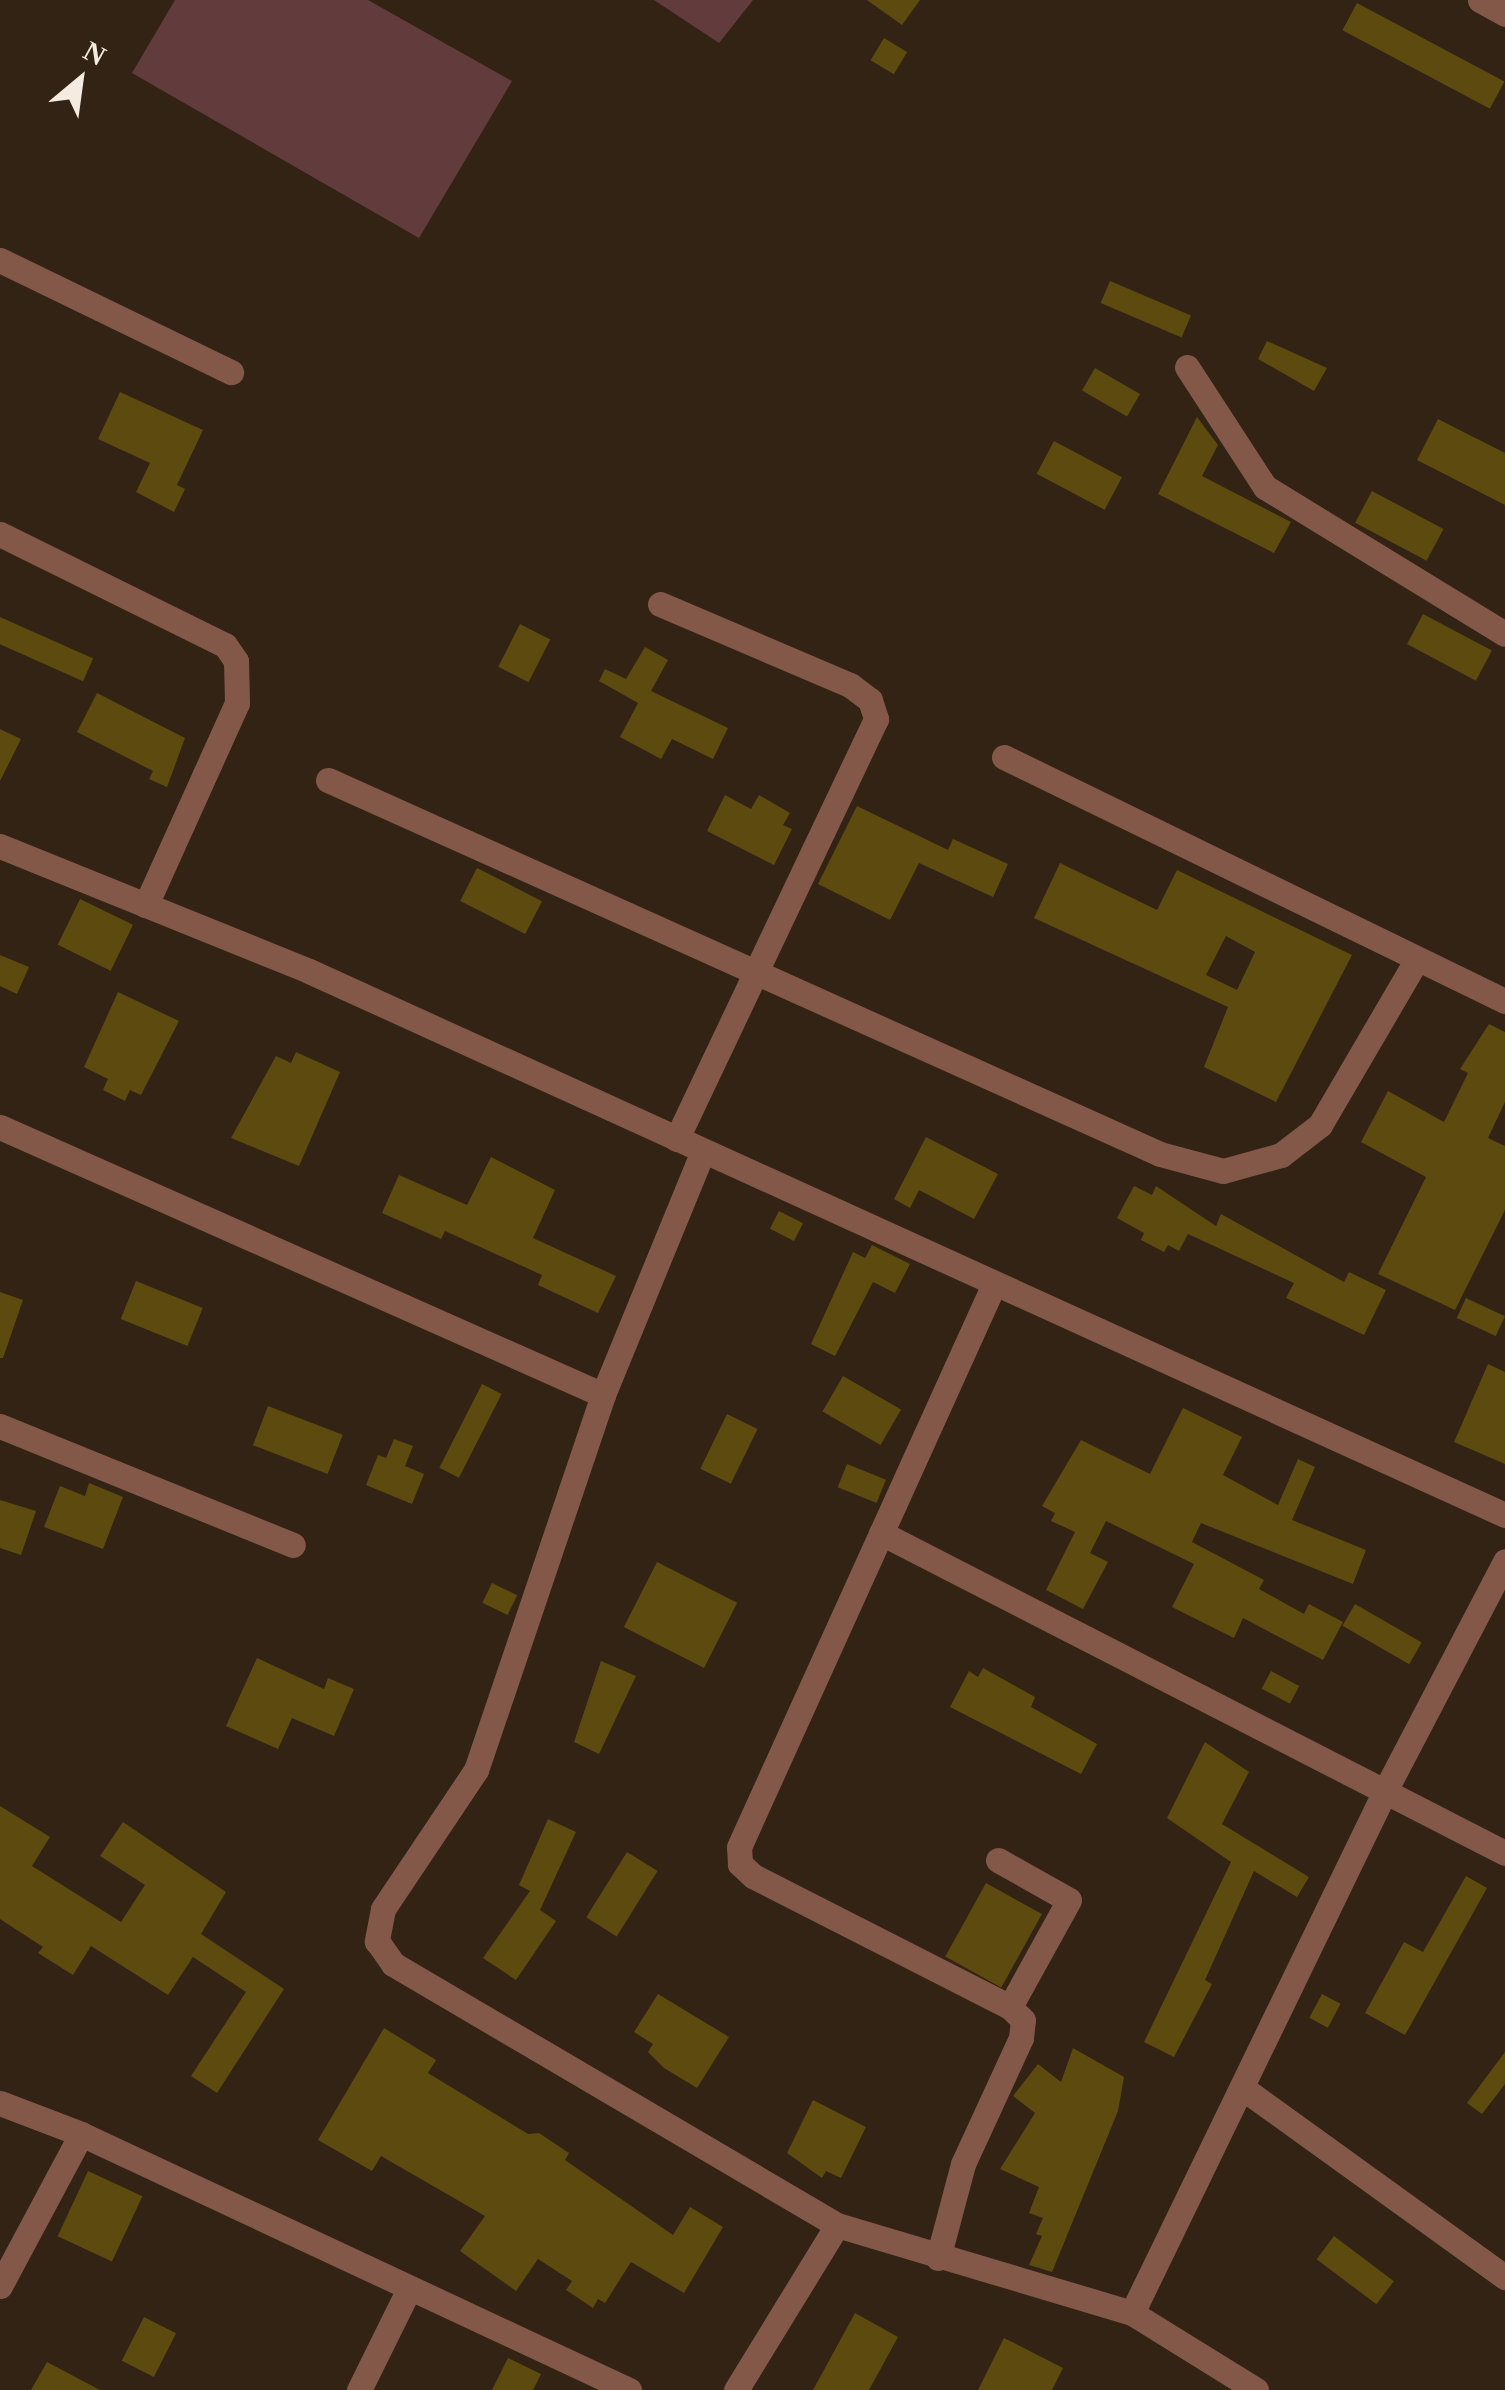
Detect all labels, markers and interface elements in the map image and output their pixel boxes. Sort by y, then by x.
north arrow [30,30,130,130]
text: N [78,35,111,72]

